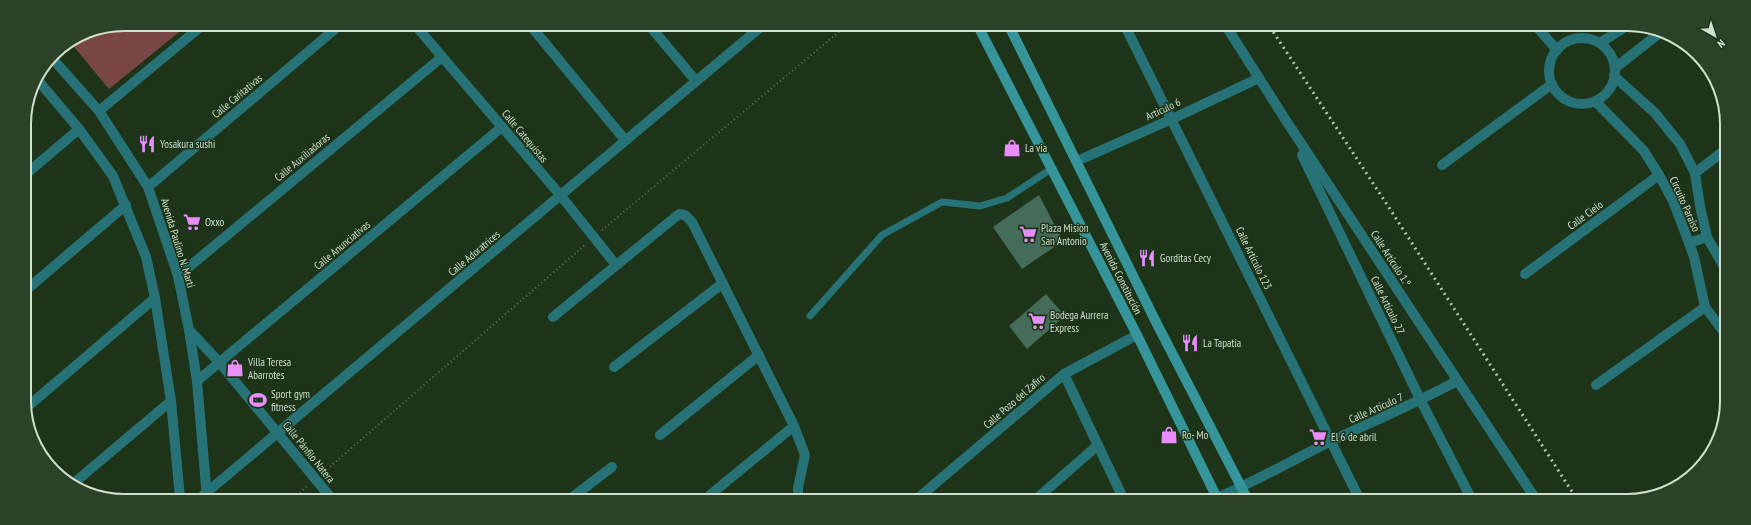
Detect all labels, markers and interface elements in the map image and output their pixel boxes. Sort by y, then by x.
north arrow [1695,16,1735,56]
text: N [1715,36,1728,51]
street label: Calle Caritativas [209,71,265,121]
street label: Articulo 6 [1143,95,1183,123]
street label: Calle Catequistas [499,107,551,166]
street label: Calle Auxiliadoras [271,130,333,184]
restaurant icon: Yosakura sushi [137,134,157,154]
place label: Yosakura sushi [160,137,215,151]
shop icon: La via [1002,138,1022,158]
place label: La via [1025,141,1047,155]
street label: Circuito Paraíso [1667,174,1703,234]
street label: Avenida Paulino N. Martí [158,197,198,290]
street label: Calle Cielo [1564,197,1606,233]
supermarket icon: Oxxo [182,212,202,232]
place label: Oxxo [205,215,224,229]
street label: Calle Anunciativas [311,217,373,273]
place label: Plaza Mision San Antonio [1041,221,1089,248]
supermarket icon: Plaza Mision San Antonio [1018,224,1038,244]
street label: Calle Artículo 123 [1233,224,1275,292]
street label: Calle Adoratrices [445,227,503,279]
street label: Calle Artículo 1.º [1368,227,1414,289]
street label: Avenida Constitución [1097,239,1145,317]
restaurant icon: Gorditas Cecy [1137,248,1157,268]
place label: Gorditas Cecy [1160,251,1212,265]
street label: Calle Artículo 27 [1368,274,1408,336]
place label: Bodega Aurrera Express [1050,308,1108,335]
supermarket icon: Bodega Aurrera Express [1027,311,1047,331]
restaurant icon: La Tapatia [1180,333,1200,353]
place label: La Tapatia [1203,336,1241,350]
place label: Villa Teresa Abarrotes [247,355,291,382]
shop icon: Villa Teresa Abarrotes [225,358,245,378]
street label: Calle Pozo del Zafiro [980,370,1048,432]
place label: Sport gym fitness [271,387,310,414]
sports icon: Sport gym fitness [248,390,268,410]
street label: Calle Artículo 7 [1347,390,1405,426]
street label: Calle Pánfilo Natera [280,418,338,486]
shop icon: Ro- Mo [1159,425,1179,445]
supermarket icon: El 6 de abril [1308,427,1328,447]
place label: Ro- Mo [1182,428,1208,442]
place label: El 6 de abril [1331,430,1377,444]

